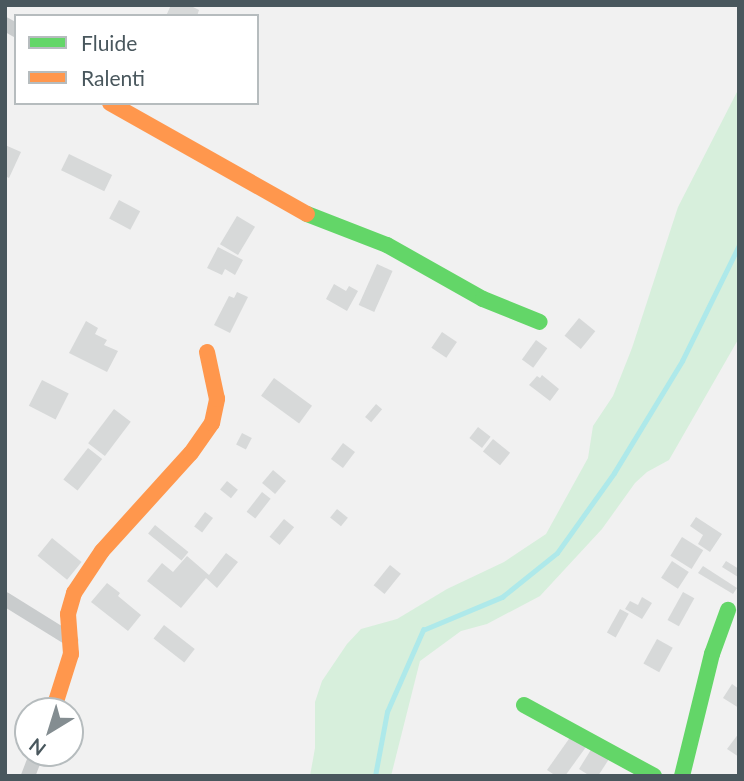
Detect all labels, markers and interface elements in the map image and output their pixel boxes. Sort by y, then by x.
legend [14,14,259,105]
text: Fluide [81,30,137,55]
text: Ralenti [81,65,145,90]
north arrow [14,697,84,767]
text: N [24,734,50,761]

